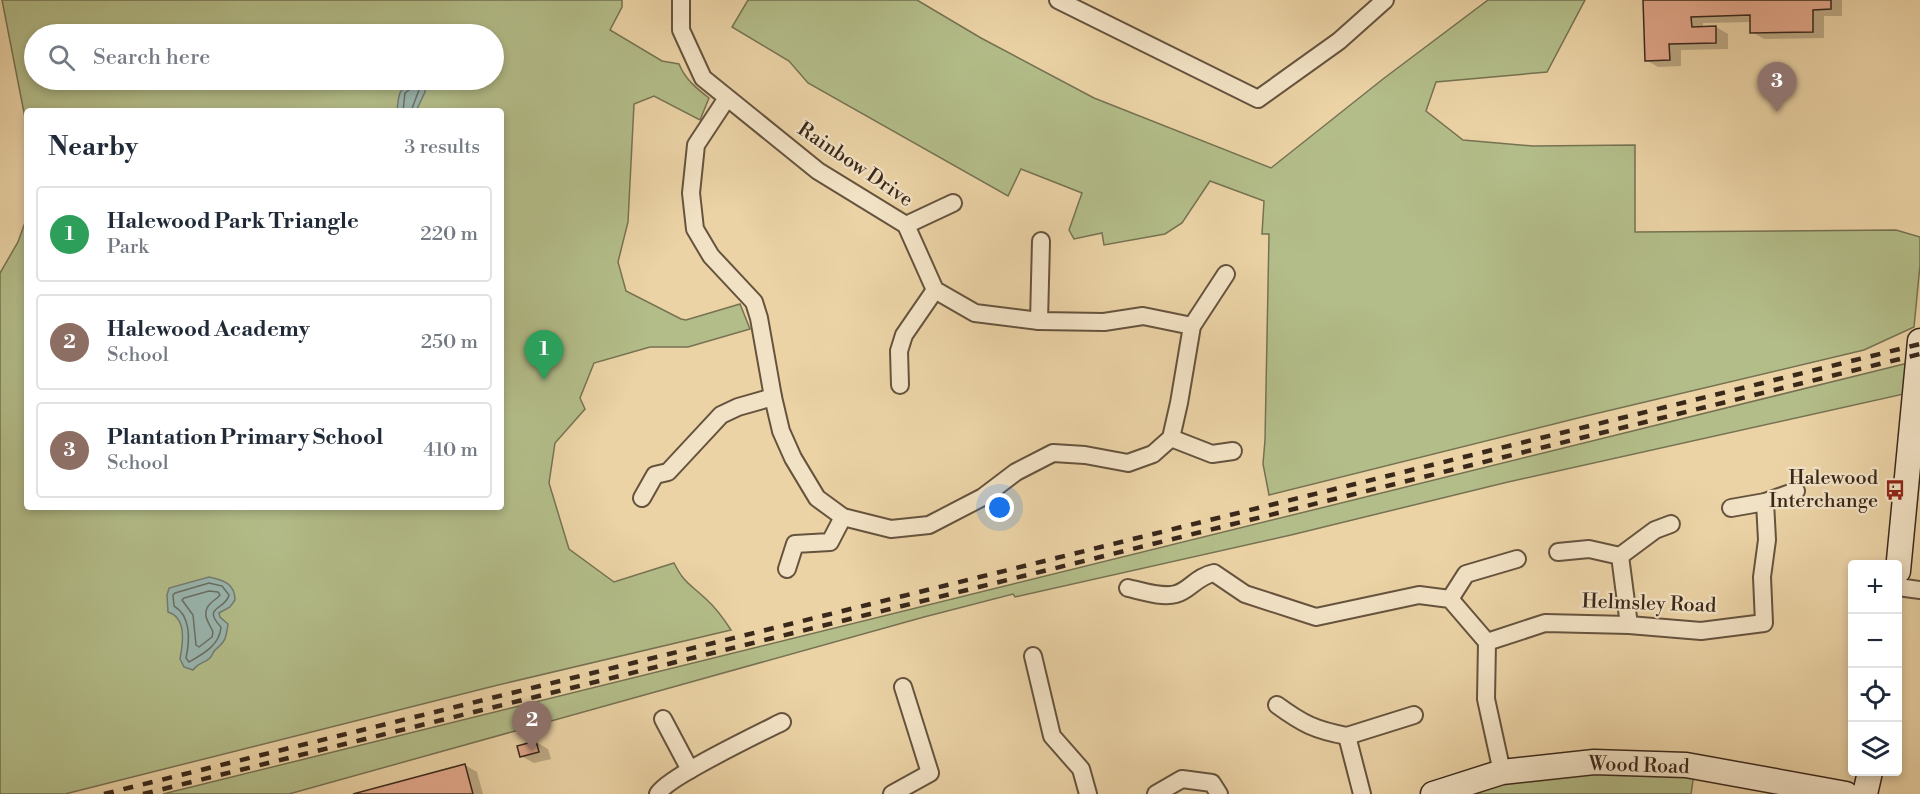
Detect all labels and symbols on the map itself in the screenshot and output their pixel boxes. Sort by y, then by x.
pin: 3 [1758,63,1796,112]
street label: Rainbow Drive [792,117,918,213]
pin: 1 [524,330,564,380]
place label: Halewood Interchange [1769,466,1879,514]
bus stop icon: Halewood Interchange [1883,478,1907,502]
your location [985,493,1014,522]
street label: Helmsley Road [1581,589,1717,619]
pin: 2 [512,702,552,751]
street label: Wood Road [1587,752,1691,780]

